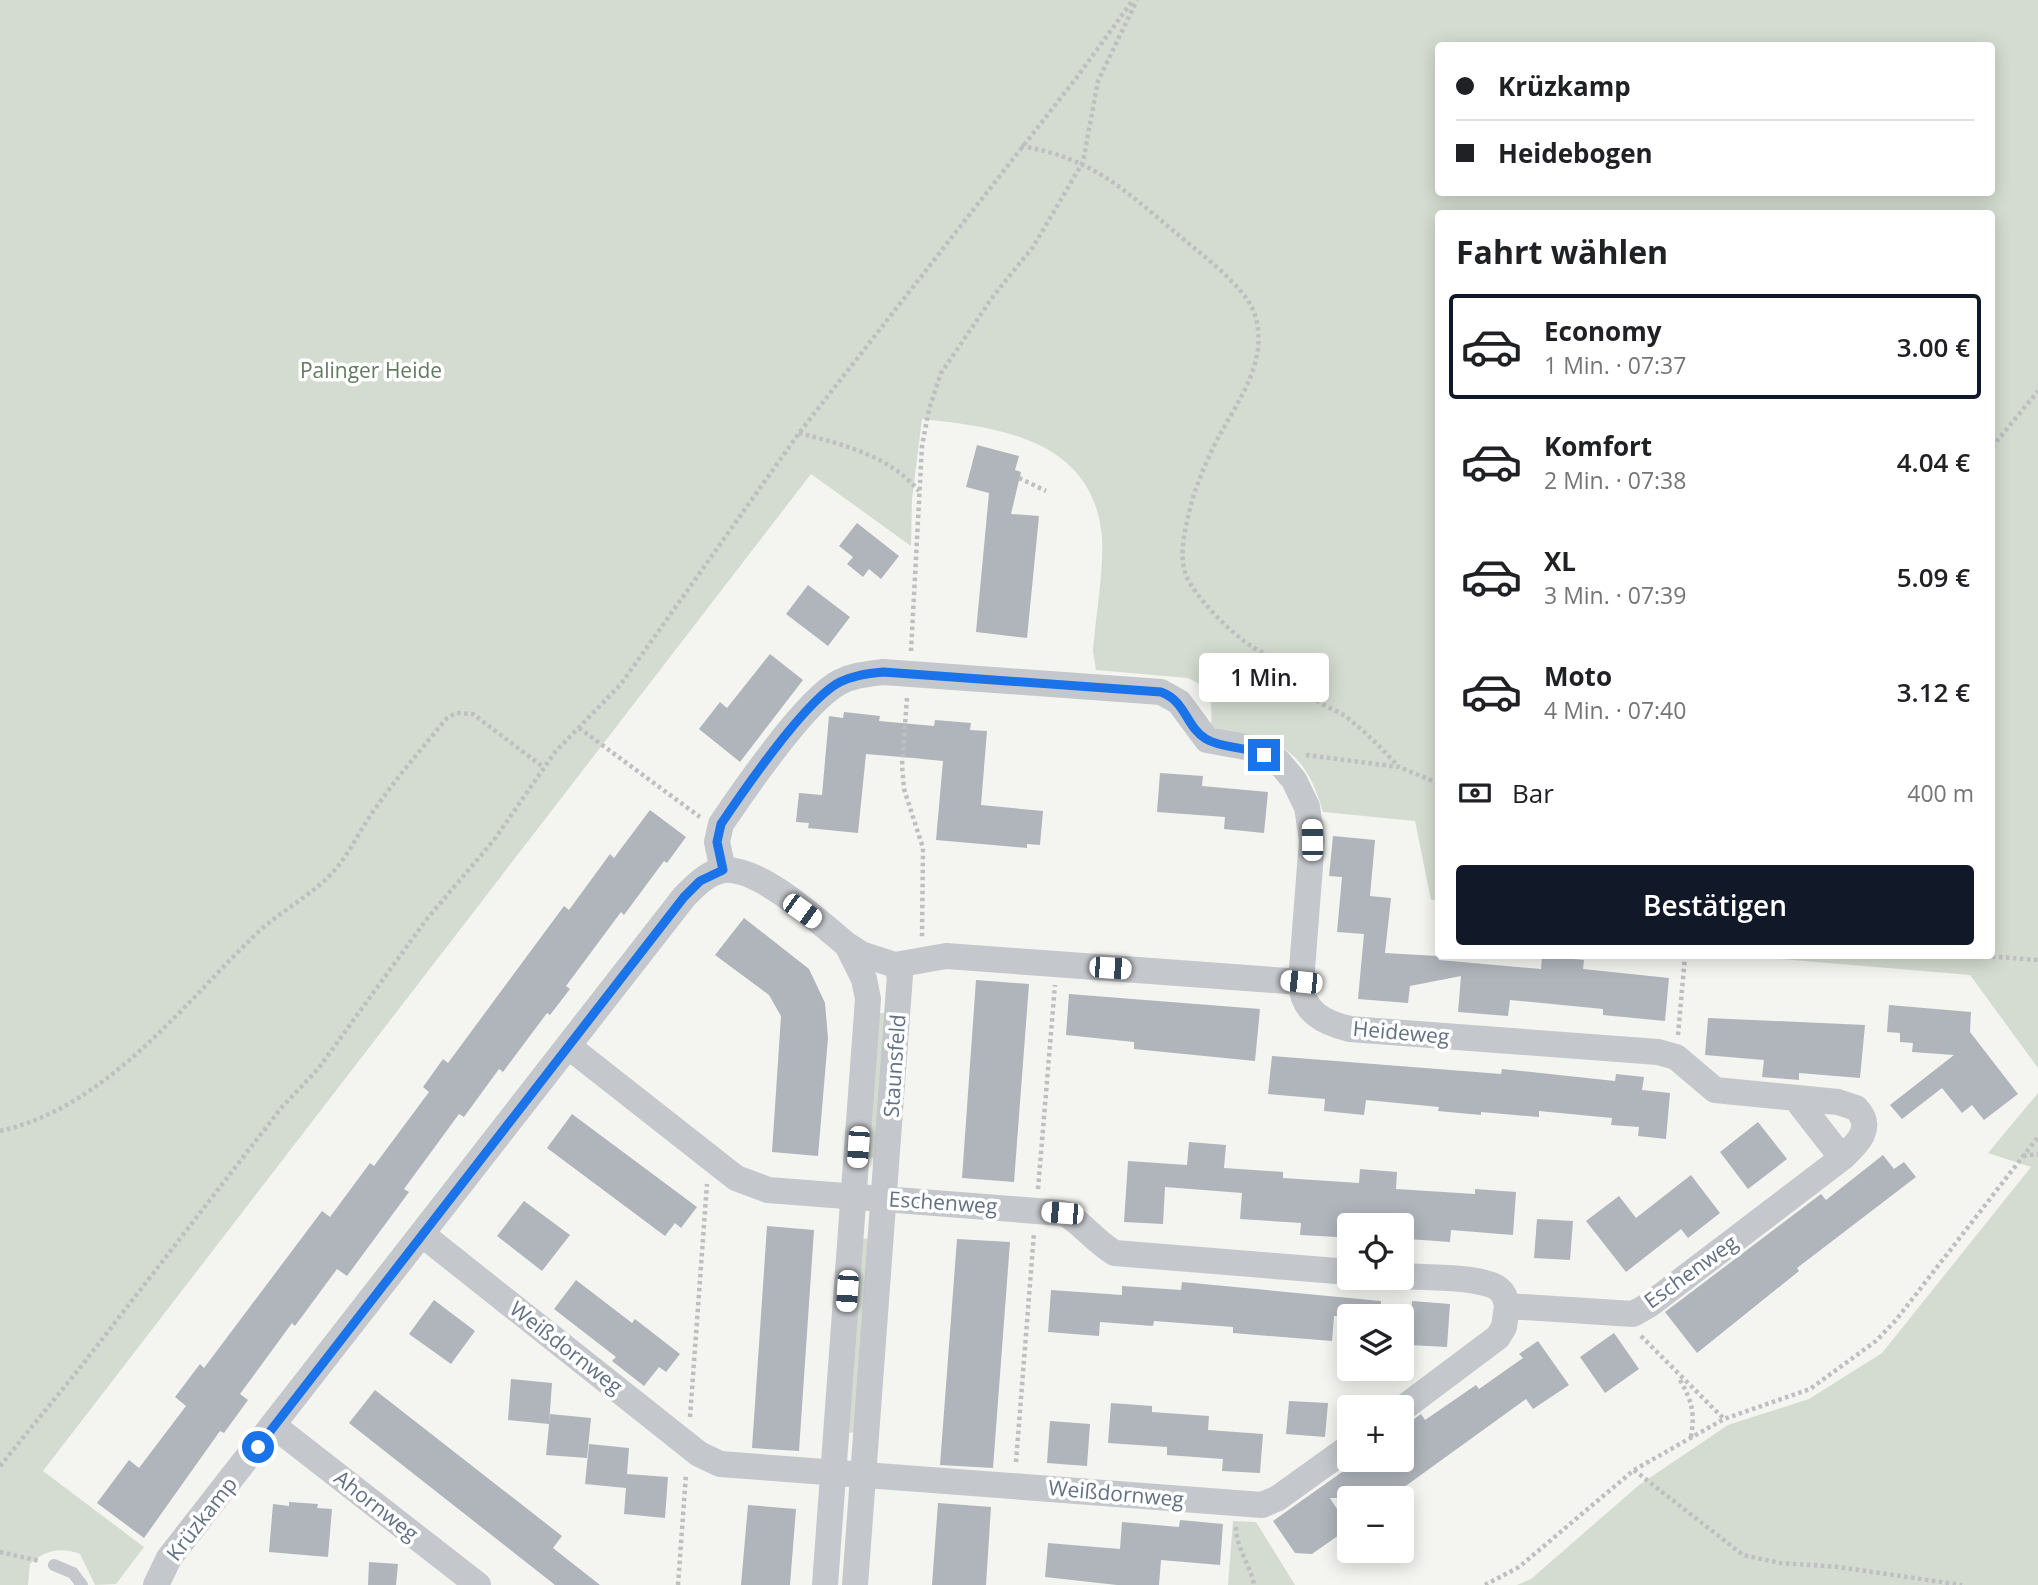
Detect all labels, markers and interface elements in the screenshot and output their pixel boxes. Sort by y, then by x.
text: Krüzkamp [1498,68,1631,104]
text: Heidebogen [1498,135,1653,171]
text: Fahrt wählen [1456,230,1668,273]
text: Economy [1544,313,1662,349]
icon: car [1460,315,1523,378]
text: 3.00 € [1897,329,1970,365]
text: 1 Min. · 07:37 [1544,349,1686,381]
park label: Palinger Heide [300,356,442,384]
text: Komfort [1544,428,1652,464]
icon: car [1460,430,1523,493]
text: 4.04 € [1897,444,1970,480]
text: 2 Min. · 07:38 [1544,464,1686,496]
text: XL [1544,543,1576,579]
icon: car [1460,545,1523,608]
text: 5.09 € [1897,559,1970,595]
text: 3 Min. · 07:39 [1544,579,1686,611]
callout: 1 Min. [1199,654,1329,702]
text: Moto [1544,658,1612,694]
icon: car [1460,660,1523,723]
text: 1 Min. [1230,661,1298,693]
text: 3.12 € [1897,674,1970,710]
text: 4 Min. · 07:40 [1544,694,1686,726]
route end [1248,739,1280,771]
icon: cash [1456,774,1494,812]
text: Bar [1512,775,1554,811]
text: 400 m [1907,777,1974,809]
car [1302,819,1323,861]
button: Bestätigen [1456,865,1974,945]
car [779,890,826,932]
car [1089,956,1132,980]
car [1280,969,1323,995]
street label: Staunsfeld [876,1013,912,1119]
street label: Heideweg [1352,1014,1450,1050]
car [847,1125,870,1169]
street label: Eschenweg [888,1184,998,1220]
car [1041,1201,1084,1225]
map controls [1337,1213,1414,1563]
button: locate [1337,1213,1414,1290]
street label: Eschenweg [1638,1228,1743,1314]
car [836,1269,859,1313]
street label: Weißdornweg [504,1294,629,1400]
button: layers [1337,1304,1414,1381]
button: + [1337,1395,1414,1472]
route start [242,1431,274,1463]
street label: Ahornweg [329,1463,425,1547]
street label: Krüzkamp [160,1471,243,1566]
street label: Weißdornweg [1047,1473,1185,1513]
button: − [1337,1486,1414,1563]

